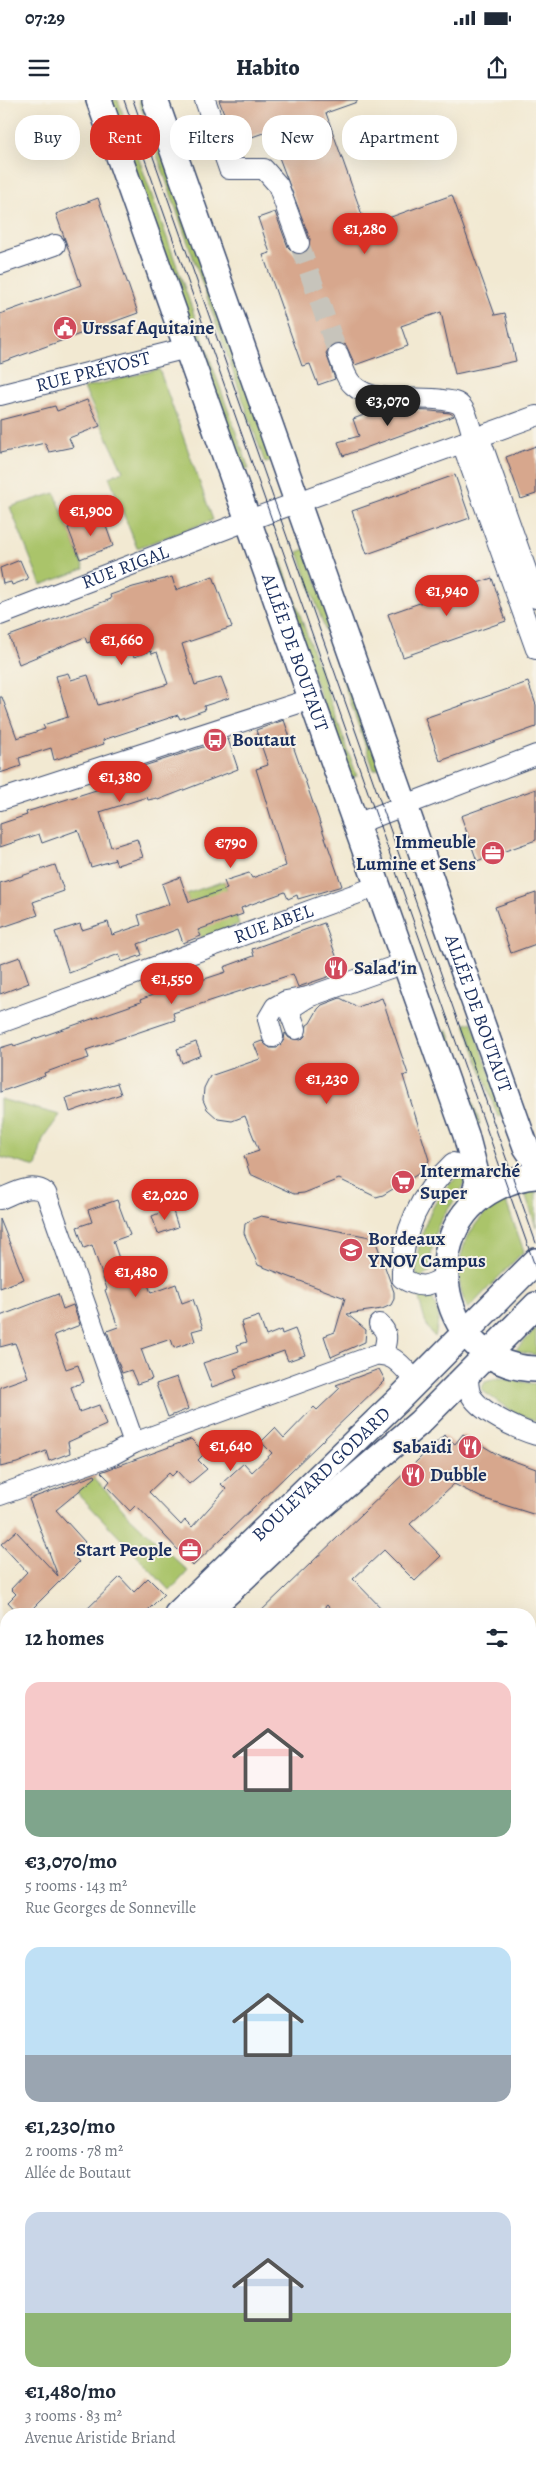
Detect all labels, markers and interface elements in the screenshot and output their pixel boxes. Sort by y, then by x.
text: 07:29 [25,5,65,31]
text: Habito [236,53,300,83]
icon: menu [25,54,53,82]
icon: share [483,54,511,82]
chip: Buy [15,115,80,160]
chip: Rent [90,115,160,160]
chip: Filters [170,115,252,160]
chip: New [262,115,332,160]
chip: Apartment [342,115,457,160]
pin: €1,280 [324,212,406,255]
text: €1,280 [344,218,386,240]
public building icon: Urssaf Aquitaine [52,315,78,341]
place label: Urssaf Aquitaine [82,315,214,341]
street label: RUE PRÉVOST [33,345,154,398]
pin: €3,070 [347,384,429,427]
text: €3,070 [366,390,410,412]
pin: €1,900 [50,494,132,537]
text: €1,900 [70,500,112,522]
street label: RUE RIGAL [78,539,173,596]
street label: ALLÉE DE BOUTAUT [255,569,335,735]
pin: €1,940 [406,574,488,617]
text: €1,940 [426,580,468,602]
pin: €1,660 [81,624,163,666]
text: €1,660 [101,629,143,651]
bus stop icon: Boutaut [202,727,228,753]
place label: Boutaut [232,727,297,753]
pin: €1,380 [79,760,161,803]
text: €1,380 [99,766,141,788]
pin: €790 [201,826,261,869]
place label: Immeuble Lumine et Sens [356,829,476,877]
text: €790 [215,832,247,854]
office icon: Immeuble Lumine et Sens [480,840,506,866]
street label: RUE ABEL [230,897,317,950]
street label: ALLÉE DE BOUTAUT [438,930,519,1097]
restaurant icon: Salad'in [323,955,349,981]
place label: Salad'in [354,955,417,981]
pin: €1,550 [131,962,213,1005]
text: €1,550 [152,968,192,990]
pin: €1,230 [286,1062,368,1105]
text: €1,230 [306,1068,348,1090]
place label: Intermarché Super [420,1158,521,1206]
supermarket icon: Intermarché Super [390,1169,416,1195]
pin: €2,020 [124,1178,206,1221]
text: €2,020 [142,1184,188,1206]
place label: Bordeaux YNOV Campus [367,1226,486,1274]
school or university icon: Bordeaux YNOV Campus [338,1237,364,1263]
pin: €1,480 [95,1256,177,1298]
text: €1,480 [115,1261,157,1283]
street label: BOULEVARD GODARD [246,1401,396,1547]
pin: €1,640 [190,1430,272,1472]
place label: Sabaïdi [393,1434,452,1460]
restaurant icon: Sabaïdi [457,1434,483,1460]
text: €1,640 [210,1435,252,1457]
restaurant icon: Dubble [400,1462,426,1488]
place label: Dubble [430,1462,487,1488]
place label: Start People [76,1537,172,1563]
office icon: Start People [177,1537,203,1563]
text: 12 homes [25,1624,104,1652]
icon: filters [483,1624,511,1652]
icon: home [223,1715,313,1805]
text: €3,070/mo [25,1847,117,1875]
text: 5 rooms · 143 m² [25,1875,127,1897]
text: Rue Georges de Sonneville [25,1897,196,1919]
icon: home [223,1980,313,2070]
text: €1,230/mo [25,2112,115,2140]
text: 2 rooms · 78 m² [25,2140,123,2162]
text: Allée de Boutaut [25,2162,131,2184]
icon: home [223,2245,313,2335]
text: €1,480/mo [25,2377,116,2405]
text: 3 rooms · 83 m² [25,2405,122,2427]
text: Avenue Aristide Briand [25,2427,175,2449]

